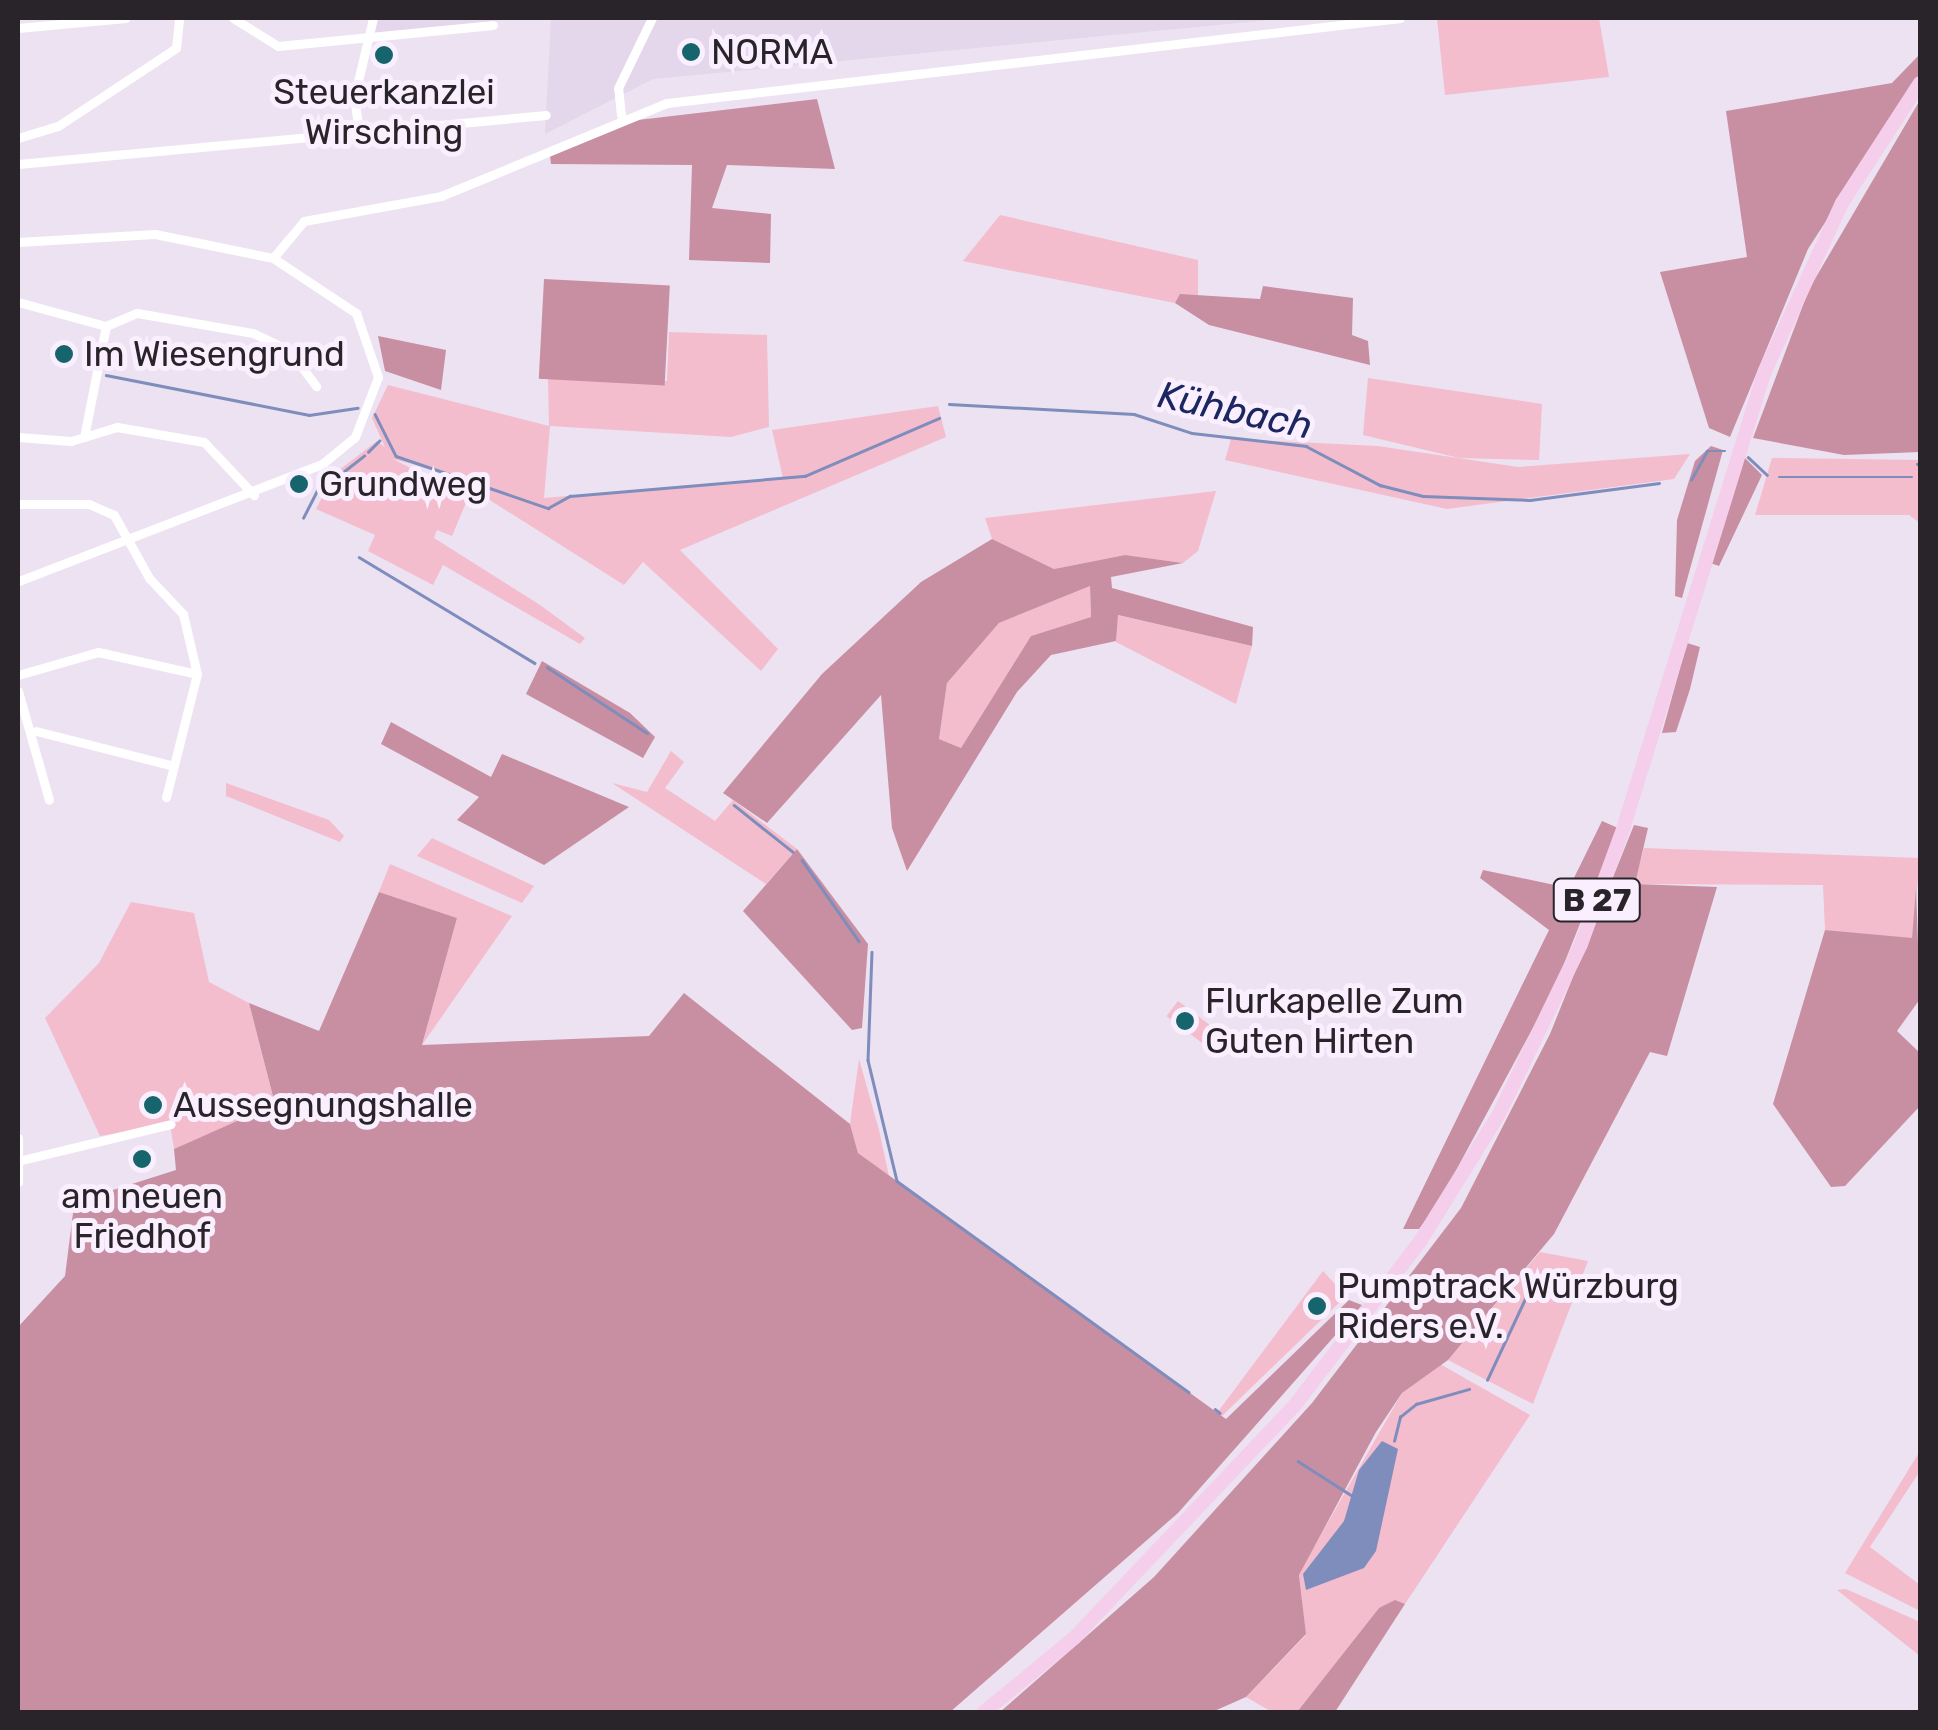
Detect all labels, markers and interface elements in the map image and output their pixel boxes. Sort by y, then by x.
place label: NORMA [711,31,833,73]
marker: NORMA [680,41,702,63]
marker: Steuerkanzlei Wirsching [373,44,395,66]
place label: Steuerkanzlei Wirsching [273,71,495,153]
place label: Im Wiesengrund [84,333,345,375]
marker: Im Wiesengrund [53,343,75,365]
water label: Kühbach [1154,372,1316,450]
place label: Grundweg [319,463,487,505]
marker: Grundweg [288,473,310,495]
road number: B 27 [1552,873,1642,927]
place label: Flurkapelle Zum Guten Hirten [1205,980,1464,1062]
marker: Flurkapelle Zum Guten Hirten [1174,1010,1196,1032]
place label: Aussegnungshalle [173,1084,473,1126]
marker: Aussegnungshalle [142,1094,164,1116]
marker: am neuen Friedhof [131,1148,153,1170]
place label: am neuen Friedhof [61,1175,223,1257]
place label: Pumptrack Würzburg Riders e.V. [1337,1265,1680,1347]
marker: Pumptrack Würzburg Riders e.V. [1306,1295,1328,1317]

